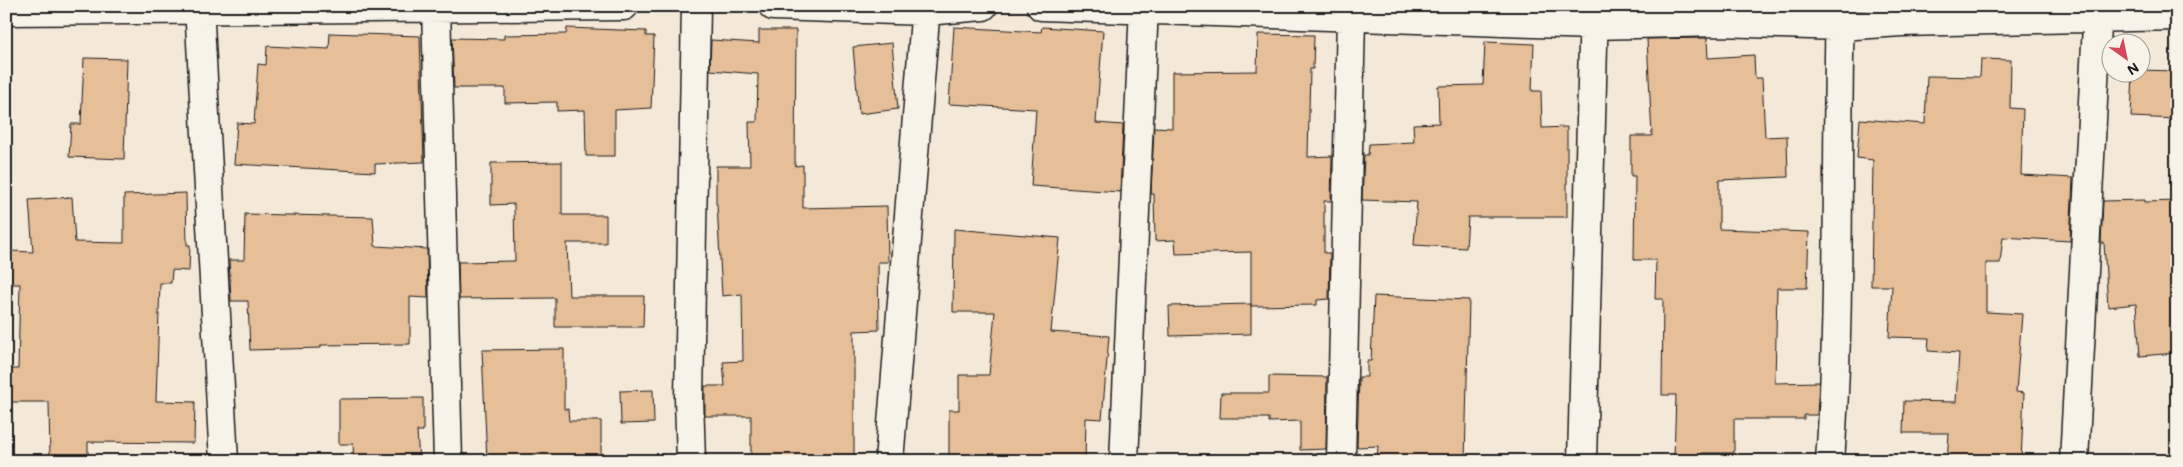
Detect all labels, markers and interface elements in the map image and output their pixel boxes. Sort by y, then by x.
north arrow [2100,32,2150,82]
text: N [2124,58,2143,80]

